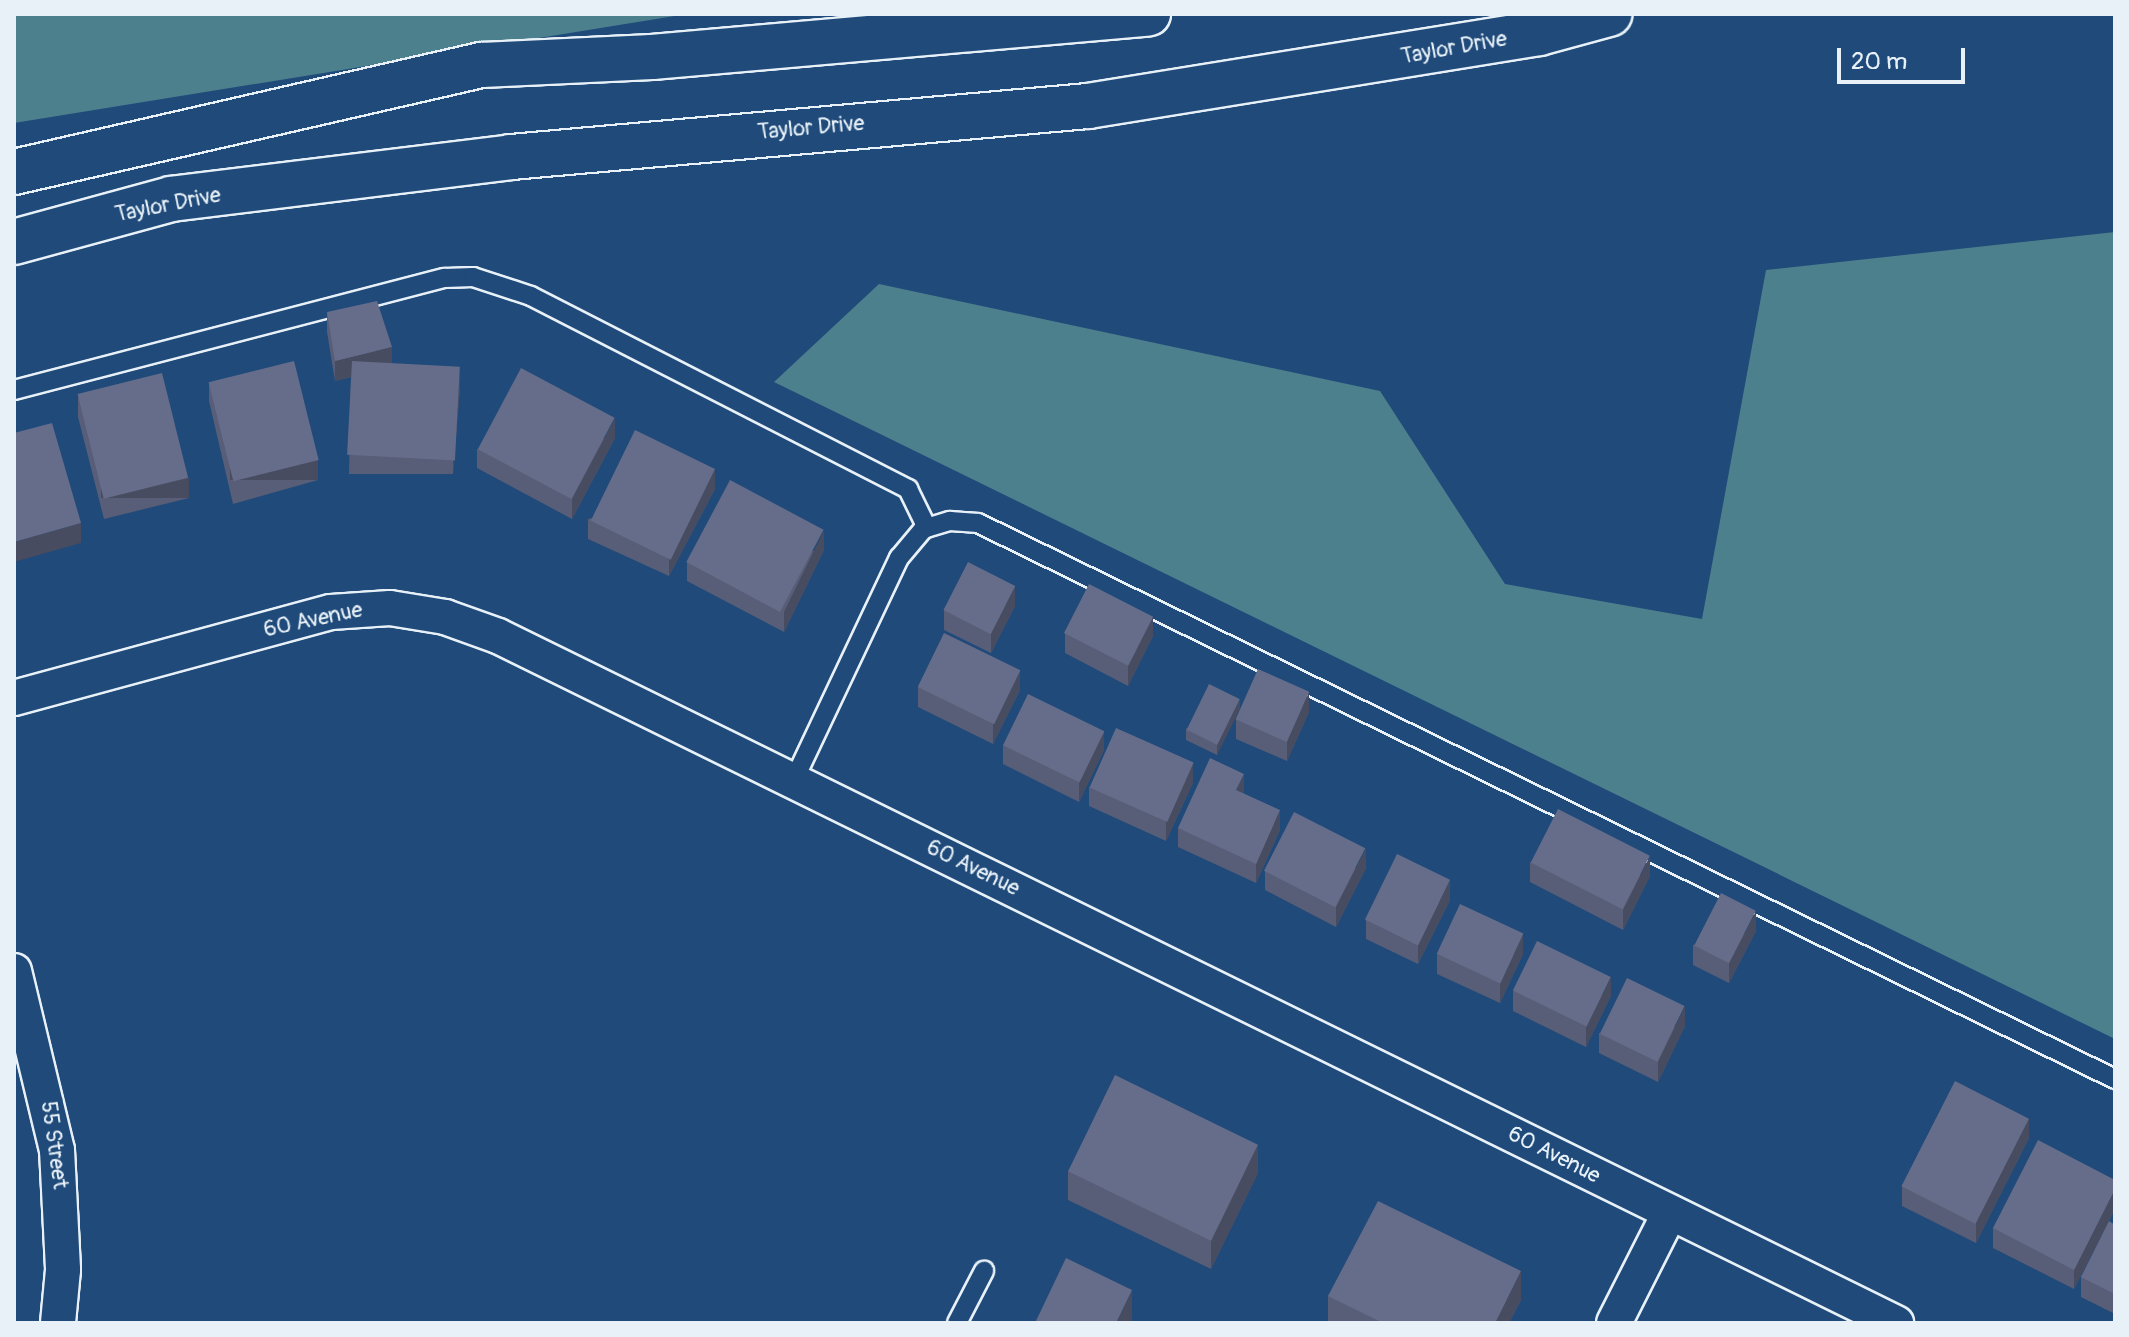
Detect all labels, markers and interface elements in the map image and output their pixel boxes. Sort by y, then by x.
street label: Taylor Drive [1399,26,1509,70]
scale bar [1841,32,1969,82]
text: 20 m [1851,47,1907,76]
street label: Taylor Drive [756,110,866,146]
street label: Taylor Drive [113,182,223,228]
street label: 60 Avenue [261,597,365,643]
street label: 60 Avenue [922,834,1024,902]
street label: 55 Street [35,1099,73,1191]
street label: 60 Avenue [1503,1120,1605,1190]

